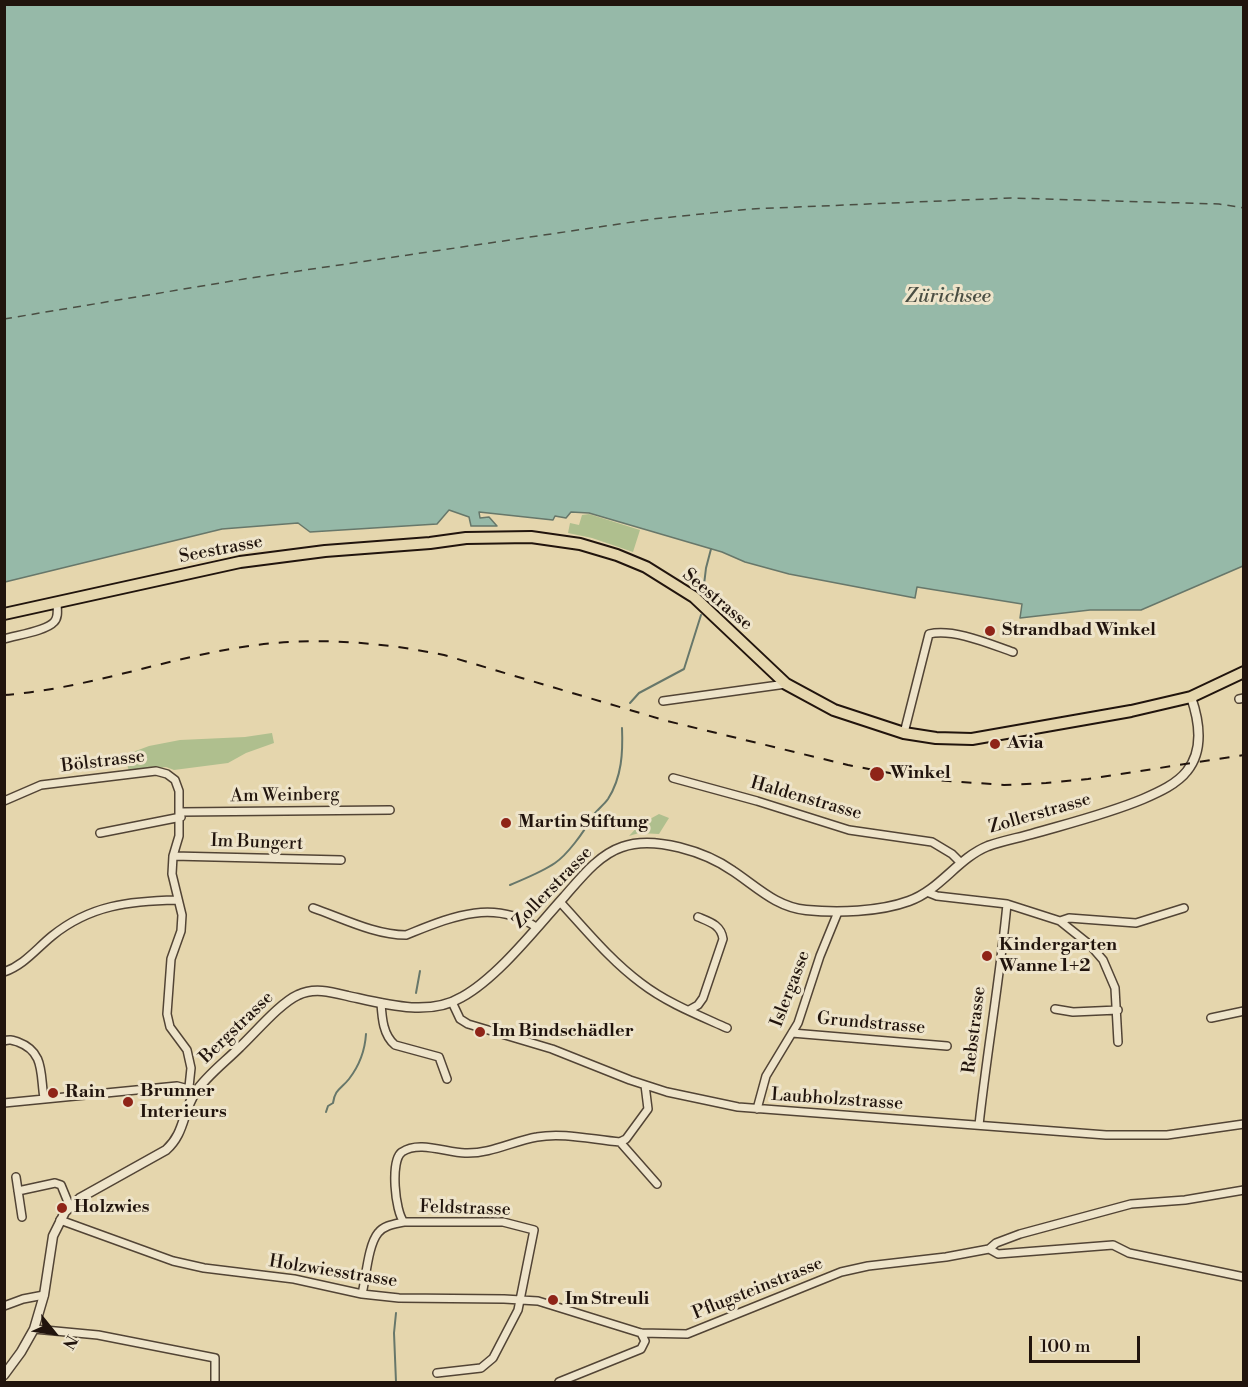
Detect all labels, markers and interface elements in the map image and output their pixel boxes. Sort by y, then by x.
water label: Zürichsee [905,285,991,309]
street label: Seestrasse [177,531,265,569]
street label: Seestrasse [678,565,756,635]
place label: Strandbad Winkel [1002,620,1156,642]
marker: Strandbad Winkel [983,624,997,638]
place label: Avia [1007,733,1043,755]
marker: Avia [988,737,1002,751]
street label: Bölstrasse [60,746,146,778]
place label: Winkel [890,763,951,785]
marker: Winkel [868,765,886,783]
street label: Haldenstrasse [748,773,864,825]
street label: Am Weinberg [230,784,340,808]
street label: Zollerstrasse [986,789,1094,839]
place label: Martin Stiftung [518,812,648,834]
marker: Martin Stiftung [499,816,513,830]
street label: Im Bungert [210,831,304,855]
street label: Zollerstrasse [509,843,597,933]
place label: Kindergarten Wanne 1+2 [999,935,1117,978]
street label: Islergasse [767,948,815,1030]
marker: Kindergarten Wanne 1+2 [980,949,994,963]
street label: Rebstrasse [959,985,991,1075]
street label: Bergstrasse [195,987,279,1069]
street label: Grundstrasse [816,1008,926,1040]
place label: Im Bindschädler [492,1021,634,1043]
marker: Im Bindschädler [473,1025,487,1039]
place label: Brunner Interieurs [140,1081,227,1124]
place label: Rain [65,1082,105,1104]
street label: Laubholzstrasse [770,1085,904,1115]
marker: Rain [46,1086,60,1100]
marker: Brunner Interieurs [121,1095,135,1109]
place label: Holzwies [74,1197,150,1219]
street label: Feldstrasse [419,1197,511,1221]
marker: Holzwies [55,1201,69,1215]
street label: Holzwiesstrasse [267,1251,399,1293]
street label: Pflugsteinstrasse [690,1253,826,1325]
place label: Im Streuli [565,1289,649,1311]
marker: Im Streuli [546,1293,560,1307]
north arrow [24,1303,84,1363]
scale bar [1032,1324,1143,1362]
text: N [58,1332,81,1352]
text: 100 m [1040,1335,1091,1358]

